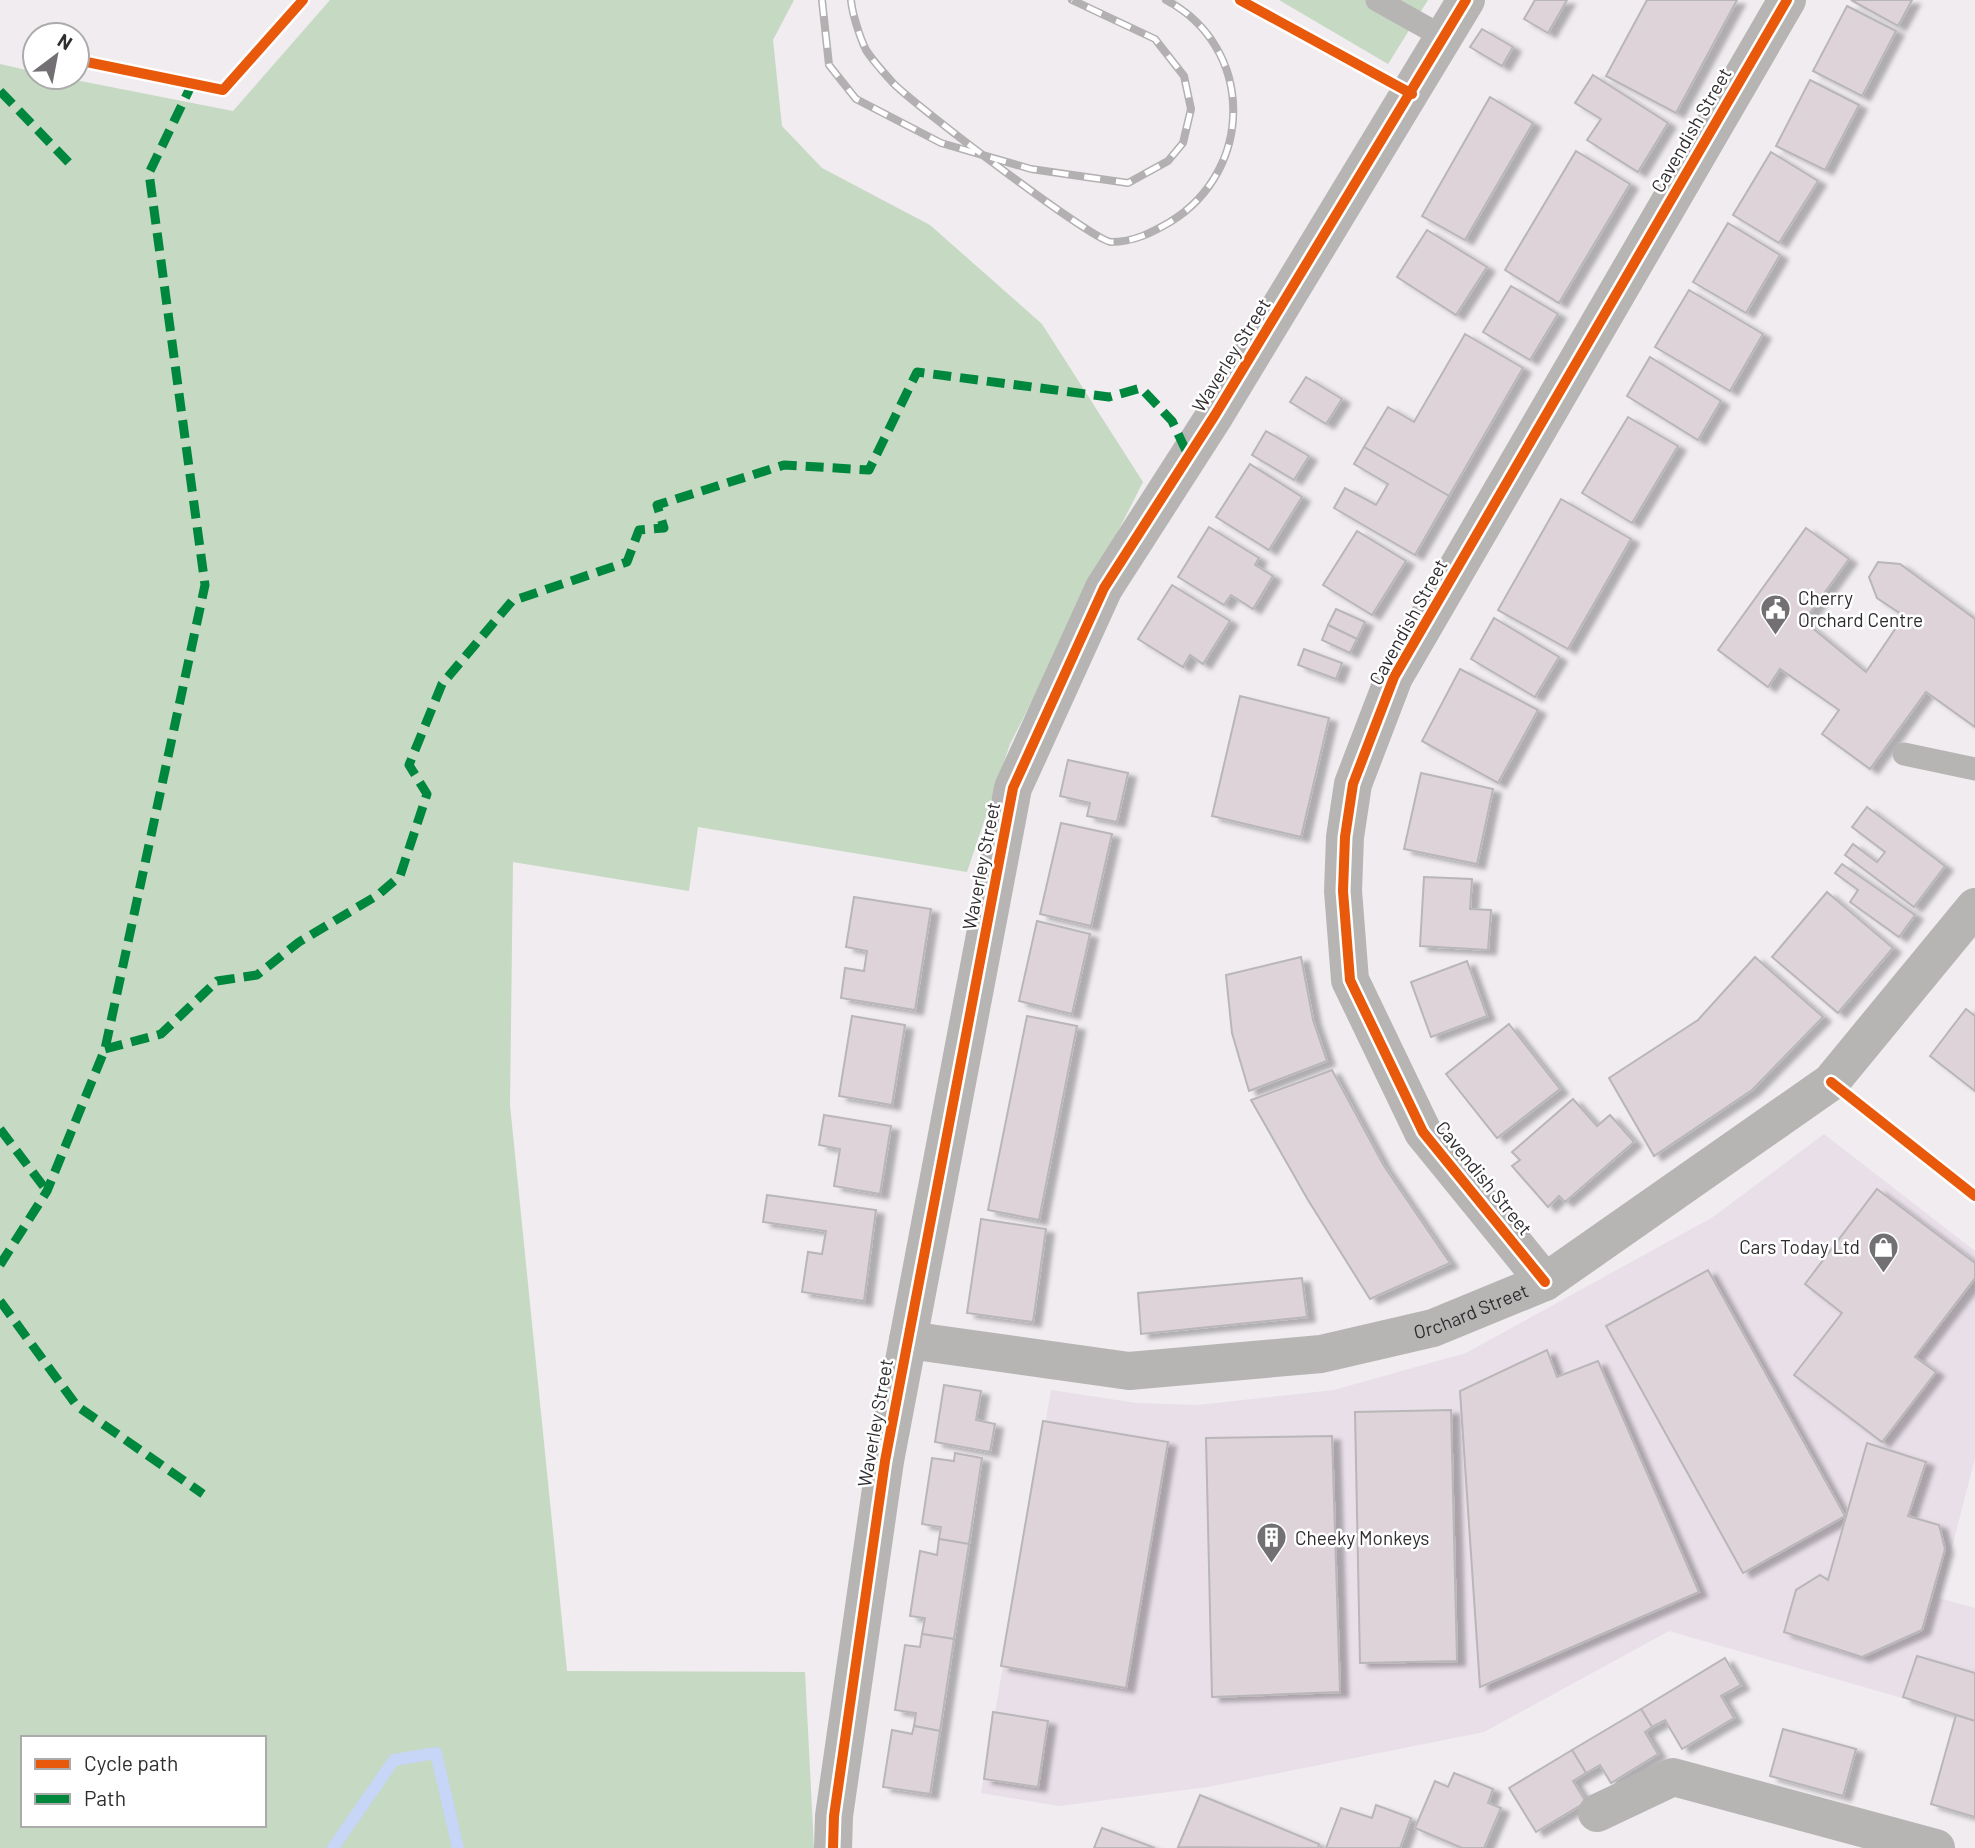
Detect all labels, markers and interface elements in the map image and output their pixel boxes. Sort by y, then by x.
north arrow [21,21,91,91]
text: N [54,28,77,54]
street label: Cavendish Street [1646,63,1736,196]
street label: Waverley Street [1186,294,1275,416]
street label: Cavendish Street [1364,555,1452,689]
place label: Cherry Orchard Centre [1798,586,1923,631]
public building icon: Cherry Orchard Centre [1758,592,1792,636]
street label: Waverley Street [957,800,1004,932]
street label: Cavendish Street [1431,1116,1537,1239]
shop icon: Cars Today Ltd [1866,1230,1900,1274]
place label: Cars Today Ltd [1739,1235,1860,1258]
street label: Orchard Street [1411,1278,1531,1343]
street label: Waverley Street [852,1357,897,1489]
building icon: Cheeky Monkeys [1255,1521,1289,1565]
place label: Cheeky Monkeys [1295,1526,1429,1549]
legend [21,1736,266,1827]
text: Cycle path [84,1750,178,1775]
text: Path [84,1785,126,1810]

